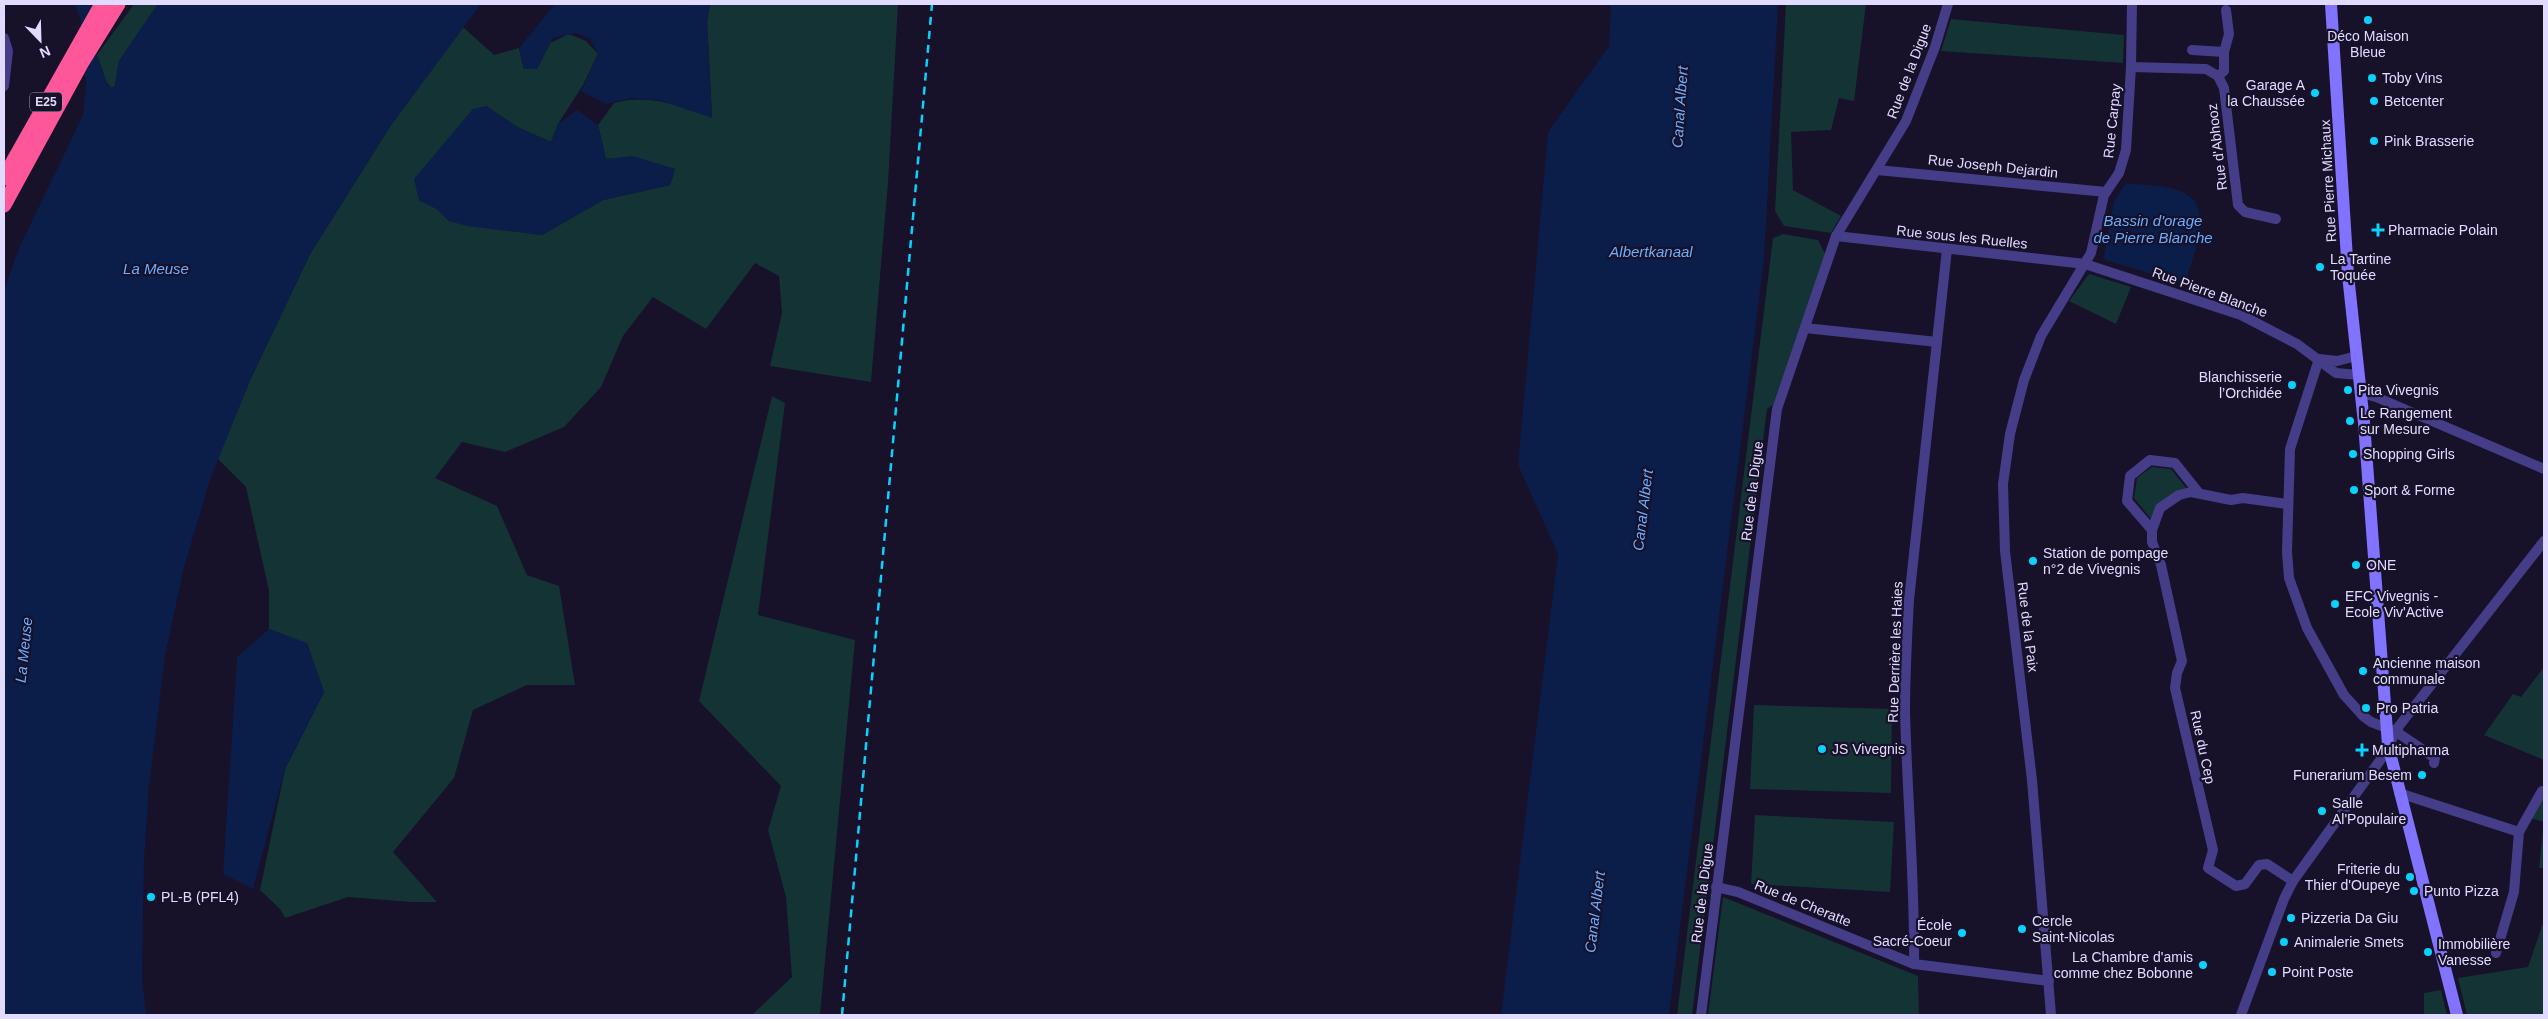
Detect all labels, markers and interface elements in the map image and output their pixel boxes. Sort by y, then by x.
marker: Déco Maison Bleue [2362,14,2374,26]
north arrow [15,15,65,65]
street label: Rue de la Digue [1884,21,1935,121]
place label: Déco Maison Bleue [2327,28,2409,60]
text: N [37,43,53,61]
water label: Canal Albert [1668,65,1691,148]
place label: Toby Vins [2382,70,2442,86]
marker: Toby Vins [2366,72,2378,84]
place label: Garage A la Chaussée [2227,77,2306,109]
street label: Rue Carpay [2100,83,2124,159]
marker: Garage A la Chaussée [2309,87,2321,99]
road number: E25 [30,92,62,111]
place label: Betcenter [2384,93,2444,109]
marker: Betcenter [2368,95,2380,107]
street label: Rue d'Abhooz [2204,103,2230,191]
street label: Rue Pierre Michaux [2317,119,2339,243]
place label: Pink Brasserie [2384,133,2474,149]
marker: Pink Brasserie [2368,135,2380,147]
street label: Rue Joseph Dejardin [1927,151,2059,181]
water label: Bassin d'orage de Pierre Blanche [2093,212,2213,246]
street label: Rue sous les Ruelles [1896,222,2028,252]
place label: Pharmacie Polain [2388,222,2498,238]
marker: Pharmacie Polain [2372,224,2384,236]
water label: Albertkanaal [1608,243,1693,260]
place label: La Tartine Toquée [2330,251,2391,283]
water label: La Meuse [123,260,189,277]
marker: La Tartine Toquée [2314,261,2326,273]
street label: Rue Pierre Blanche [2150,264,2270,320]
place label: Blanchisserie l’Orchidée [2199,369,2282,401]
marker: Blanchisserie l’Orchidée [2286,379,2298,391]
place label: Pita Vivegnis [2358,382,2439,398]
marker: Pita Vivegnis [2342,384,2354,396]
place label: Le Rangement sur Mesure [2360,405,2452,437]
marker: Le Rangement sur Mesure [2344,415,2356,427]
street label: Rue de la Digue [1738,440,1766,542]
place label: Shopping Girls [2363,446,2455,462]
marker: Shopping Girls [2347,448,2359,460]
water label: Canal Albert [1629,467,1656,552]
place label: Sport & Forme [2364,482,2455,498]
marker: Sport & Forme [2348,484,2360,496]
place label: Station de pompage n°2 de Vivegnis [2043,545,2169,577]
marker: Station de pompage n°2 de Vivegnis [2027,555,2039,567]
place label: ONE [2366,557,2396,573]
marker: ONE [2350,559,2362,571]
street label: Rue Derrière les Haies [1885,581,1905,723]
street label: Rue de la Paix [2015,581,2041,673]
place label: EFC Vivegnis - Ecole Viv'Active [2345,588,2444,620]
marker: EFC Vivegnis - Ecole Viv'Active [2329,598,2341,610]
water label: La Meuse [12,616,35,684]
place label: Ancienne maison communale [2373,655,2480,687]
marker: Ancienne maison communale [2357,665,2369,677]
place label: Pro Patria [2376,700,2438,716]
marker: Pro Patria [2360,702,2372,714]
street label: Rue du Cep [2187,709,2219,785]
place label: JS Vivegnis [1832,741,1905,757]
place label: Multipharma [2372,742,2449,758]
marker: JS Vivegnis [1816,743,1828,755]
marker: Multipharma [2356,744,2368,756]
place label: Funerarium Besem [2293,767,2412,783]
marker: Funerarium Besem [2416,769,2428,781]
place label: Salle Al'Populaire [2332,795,2406,827]
marker: Salle Al'Populaire [2316,805,2328,817]
street label: Rue de la Digue [1688,842,1716,944]
place label: Friterie du Thier d'Oupeye [2305,861,2400,893]
water label: Canal Albert [1581,869,1608,954]
marker: Friterie du Thier d'Oupeye [2404,871,2416,883]
street label: Rue de Cheratte [1752,876,1854,930]
place label: Punto Pizza [2424,883,2499,899]
marker: Punto Pizza [2408,885,2420,897]
place label: PL-B (PFL4) [161,889,239,905]
marker: PL-B (PFL4) [145,891,157,903]
place label: Pizzeria Da Giu [2301,910,2398,926]
marker: Pizzeria Da Giu [2285,912,2297,924]
place label: Cercle Saint-Nicolas [2032,913,2114,945]
place label: École Sacré-Coeur [1873,917,1952,949]
marker: Cercle Saint-Nicolas [2016,923,2028,935]
marker: École Sacré-Coeur [1956,927,1968,939]
place label: Animalerie Smets [2294,934,2404,950]
marker: Animalerie Smets [2278,936,2290,948]
place label: Immobilière Vanesse [2438,936,2511,968]
marker: Immobilière Vanesse [2422,946,2434,958]
place label: La Chambre d'amis comme chez Bobonne [2054,949,2193,981]
marker: La Chambre d'amis comme chez Bobonne [2197,959,2209,971]
place label: Point Poste [2282,964,2354,980]
marker: Point Poste [2266,966,2278,978]

